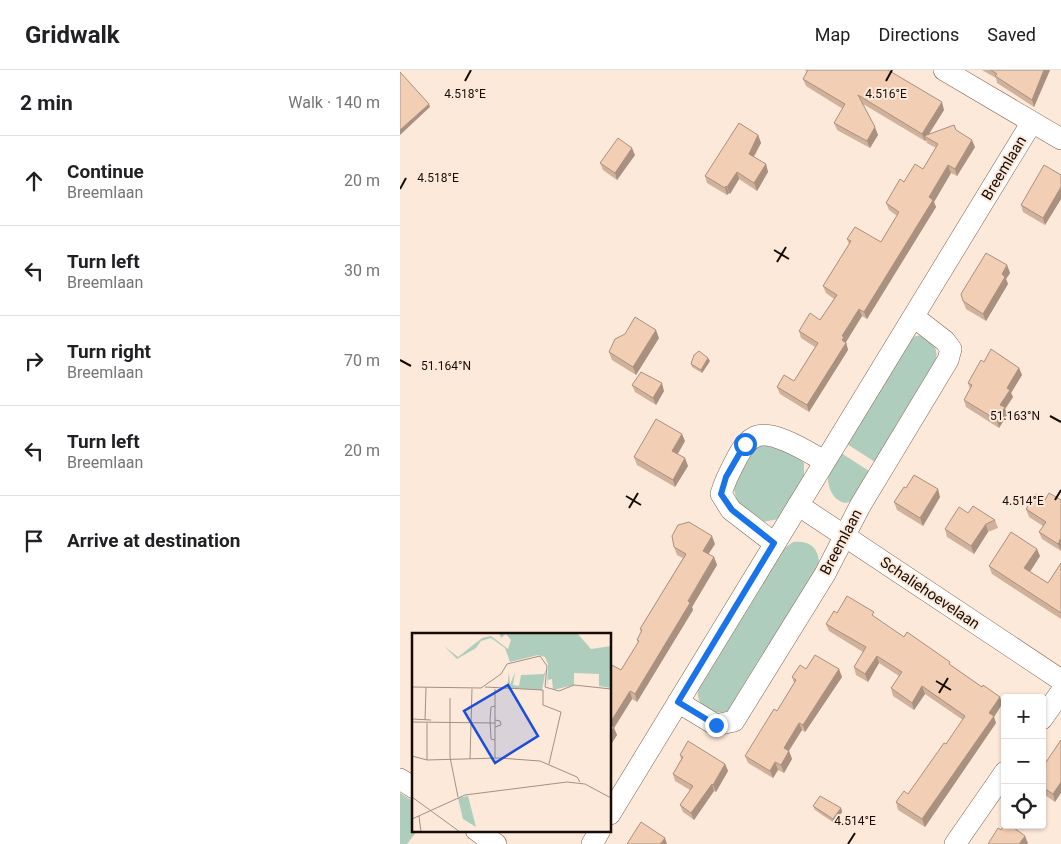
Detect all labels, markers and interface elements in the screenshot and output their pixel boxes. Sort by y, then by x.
text: Gridwalk [25,21,120,49]
text: Map [815,24,850,45]
text: Directions [878,24,959,45]
text: Saved [987,24,1036,45]
text: 4.518°E [444,87,486,101]
text: 4.516°E [865,87,907,101]
text: 2 min [20,91,73,115]
text: Walk · 140 m [288,93,380,112]
street label: Breemlaan [978,133,1030,203]
text: Continue [67,160,144,183]
icon: ahead [20,167,48,195]
text: 20 m [344,171,380,190]
text: 4.518°E [417,171,459,185]
text: Breemlaan [67,183,143,202]
text: Turn left [67,250,140,273]
icon: left [20,257,48,285]
text: 30 m [344,261,380,280]
text: Breemlaan [67,273,143,292]
text: Turn right [67,340,151,363]
icon: right [20,347,48,375]
text: 70 m [344,351,380,370]
text: 51.164°N [421,359,471,373]
text: Breemlaan [67,363,143,382]
text: 51.163°N [990,409,1040,423]
text: Turn left [67,430,140,453]
route start [734,433,757,456]
icon: left [20,437,48,465]
text: 20 m [344,441,380,460]
text: Breemlaan [67,453,143,472]
text: 4.514°E [1002,494,1044,508]
street label: Breemlaan [816,506,866,578]
icon: arrive [20,527,48,555]
text: Arrive at destination [67,529,240,552]
street label: Schaliehoevelaan [877,553,983,633]
inset map [412,633,611,832]
map controls [1001,694,1046,829]
button: + [1001,694,1046,739]
route end [705,714,728,737]
button: − [1001,739,1046,784]
button: locate [1001,784,1046,829]
text: 4.514°E [834,814,876,828]

